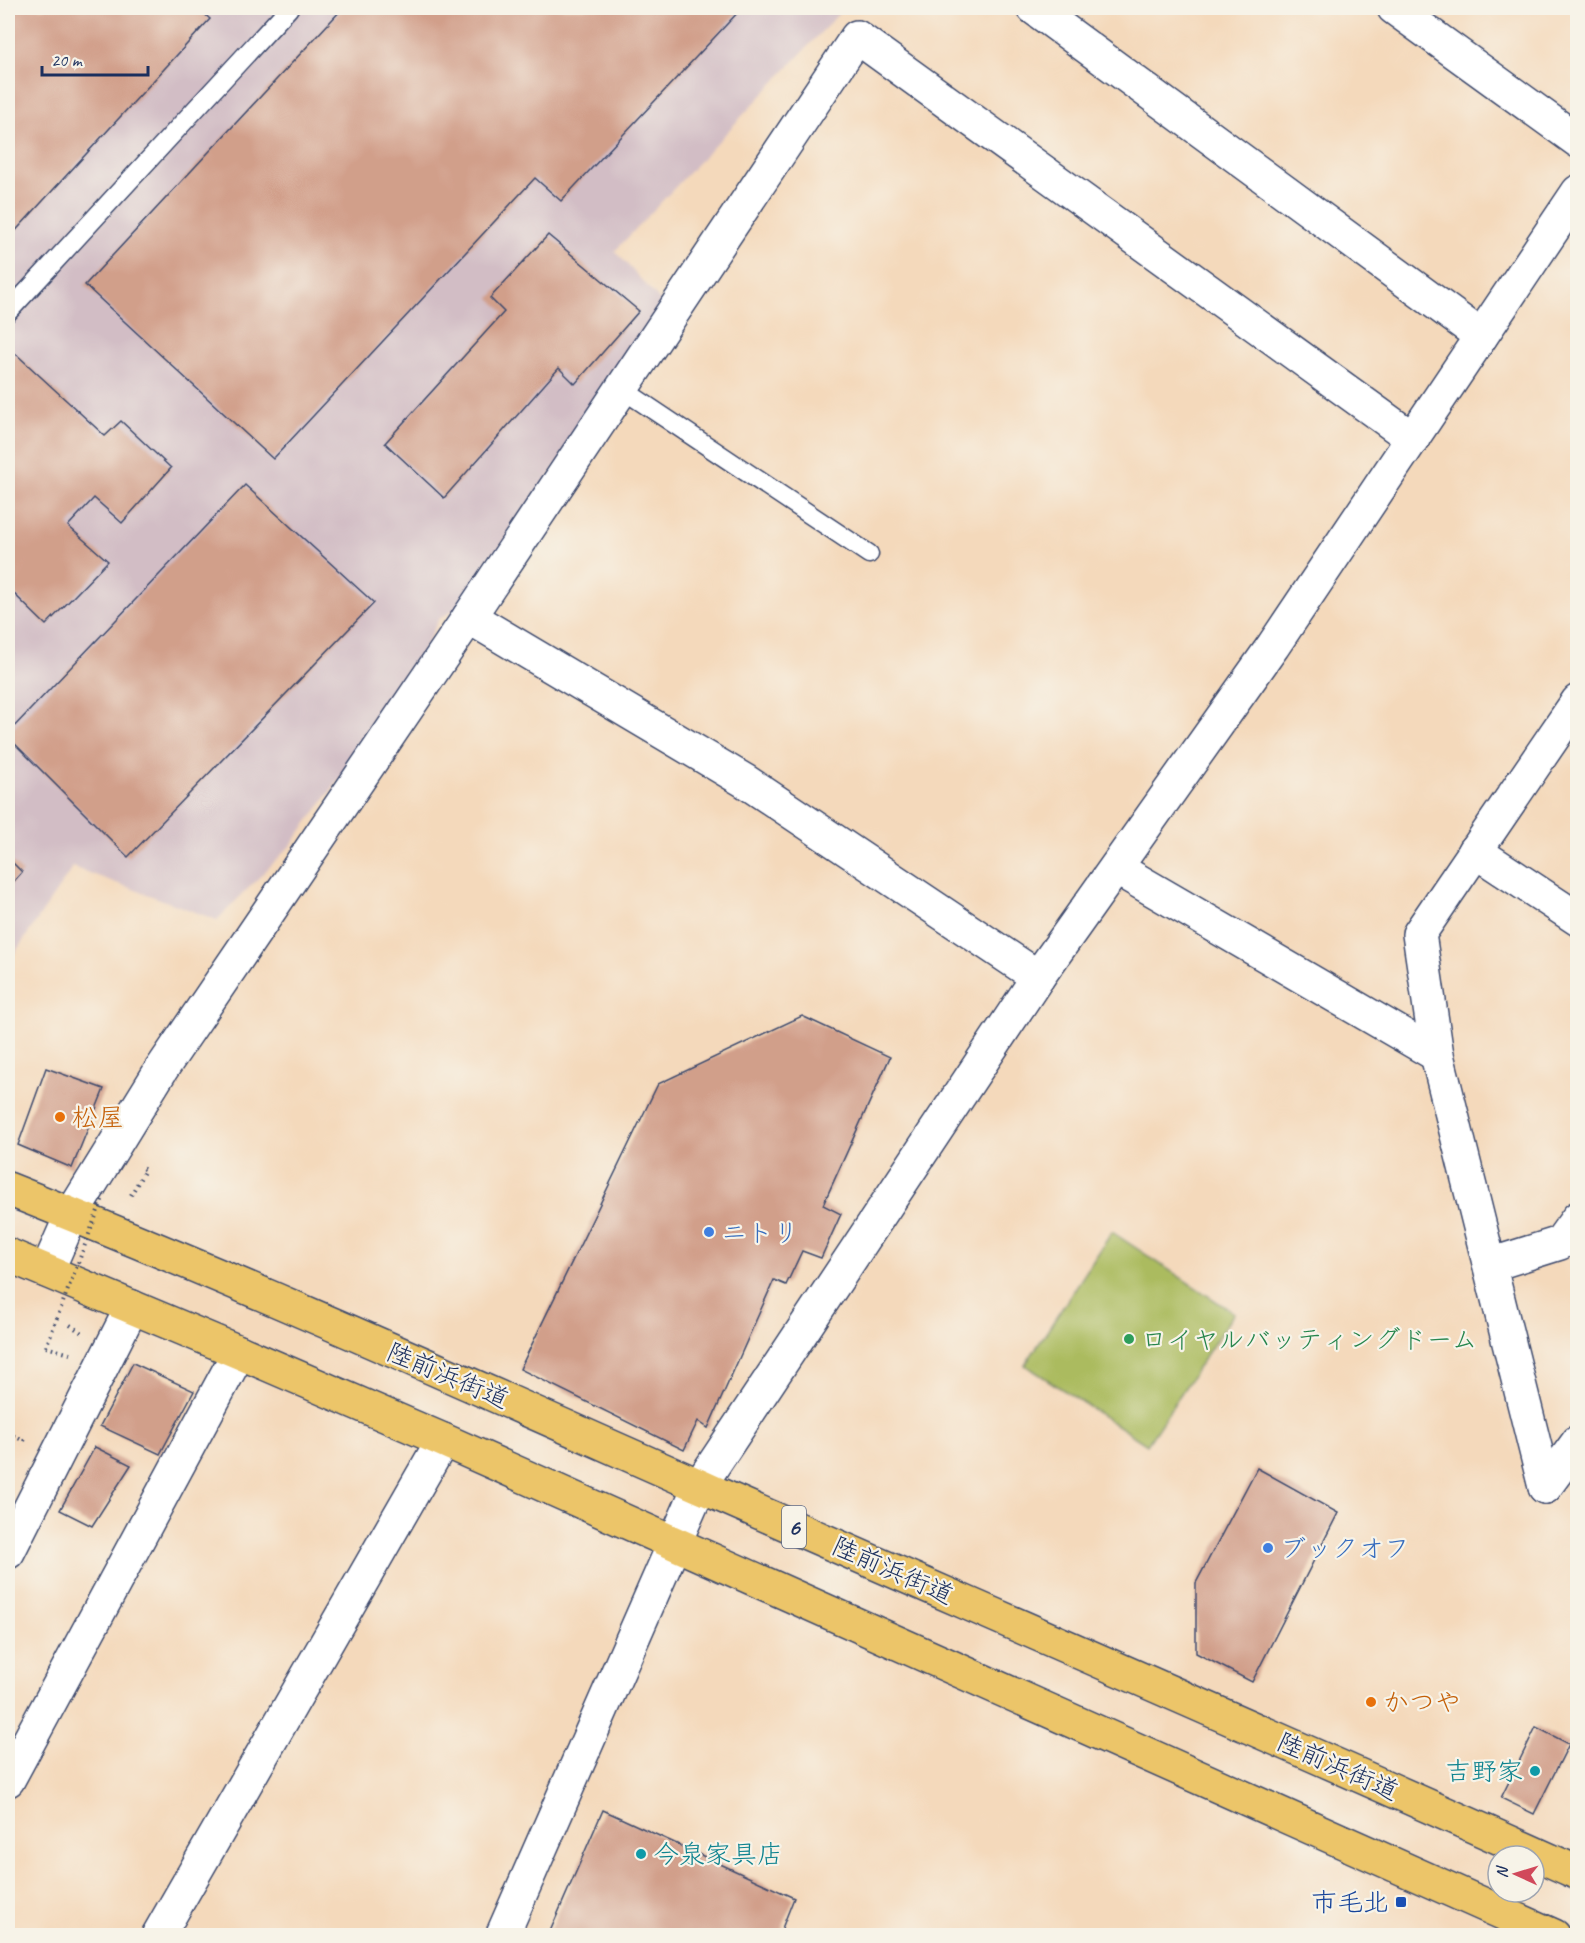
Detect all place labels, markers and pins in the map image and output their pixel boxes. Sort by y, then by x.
place label: 松屋 [72,1101,124,1134]
marker: 松屋 [53,1110,67,1124]
place label: ニトリ [721,1216,799,1249]
marker: ニトリ [702,1225,716,1239]
place label: ロイヤルバッティングドーム [1141,1323,1477,1356]
marker: ロイヤルバッティングドーム [1122,1332,1136,1346]
place label: ブックオフ [1280,1532,1410,1565]
marker: ブックオフ [1261,1541,1275,1555]
place label: かつや [1383,1686,1461,1719]
marker: かつや [1364,1695,1378,1709]
place label: 吉野家 [1445,1755,1523,1788]
marker: 吉野家 [1528,1764,1542,1778]
place label: 今泉家具店 [653,1838,783,1871]
marker: 今泉家具店 [634,1847,648,1861]
place label: 市毛北 [1311,1886,1389,1919]
marker: 市毛北 [1394,1895,1408,1909]

